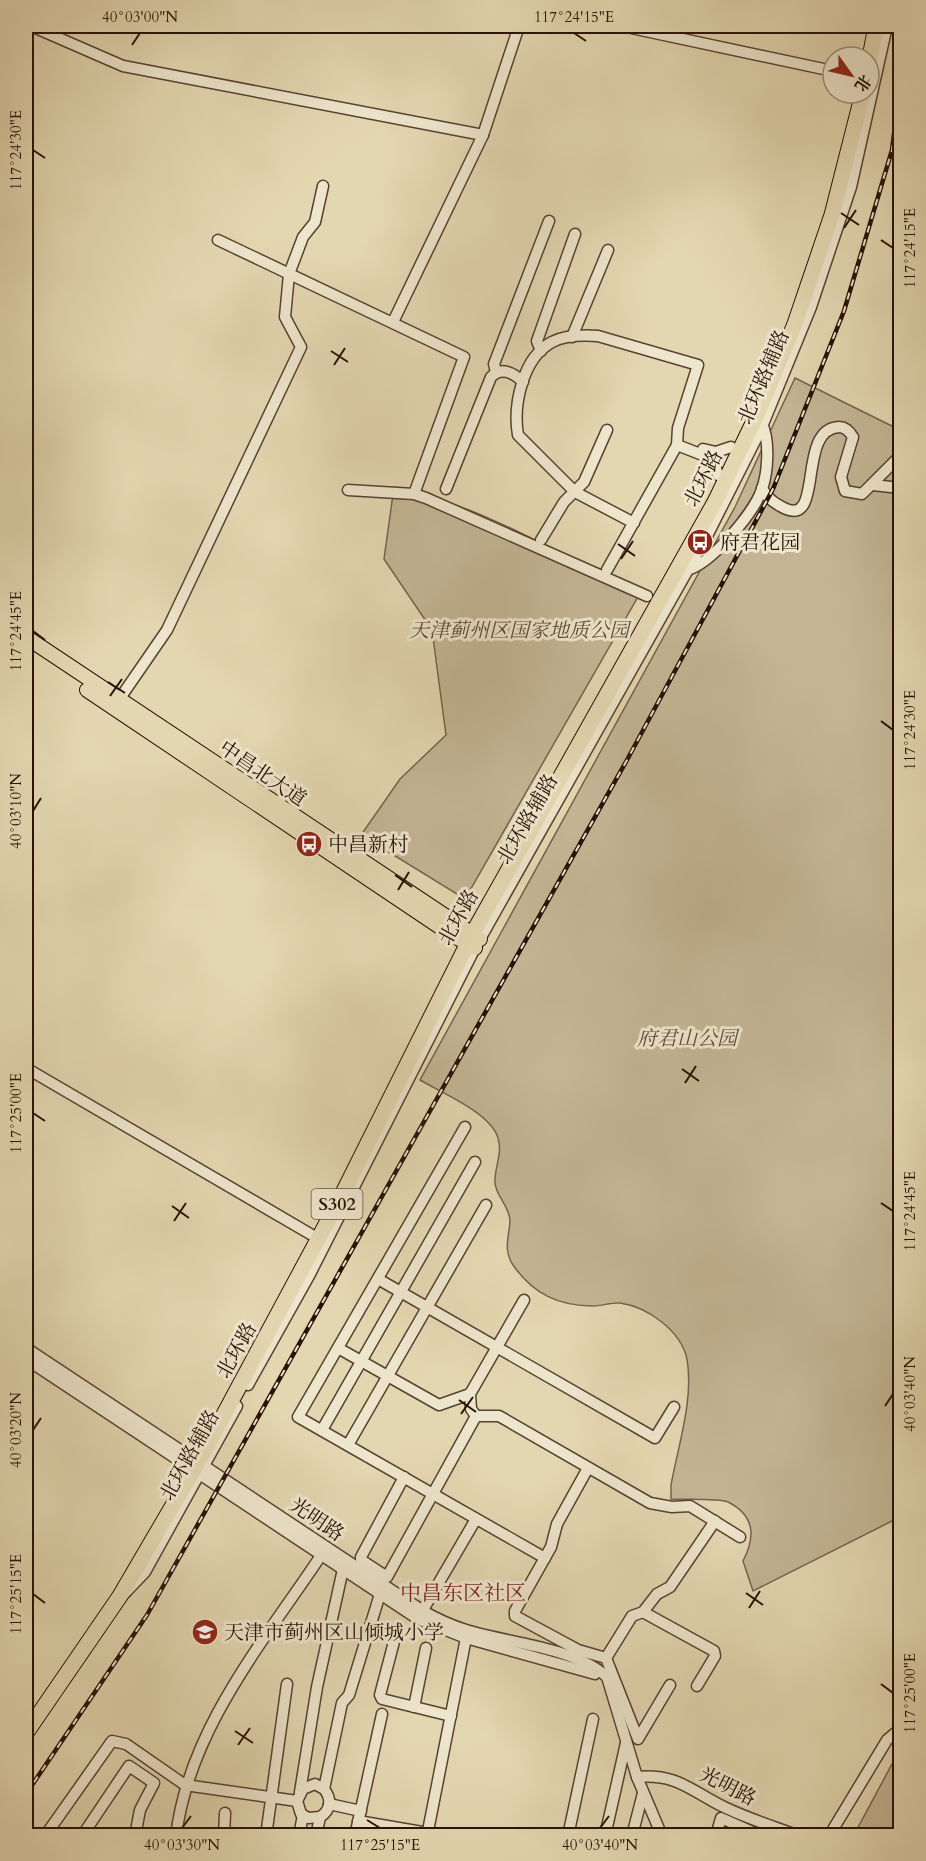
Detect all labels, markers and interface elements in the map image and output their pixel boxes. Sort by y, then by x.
text: 40°03'00"N [102,7,178,27]
text: 117°24'15"E [534,7,614,27]
north arrow [821,45,881,105]
text: 北 [849,70,876,96]
text: 117°24'30"E [6,110,26,190]
text: 117°24'15"E [900,208,920,288]
street label: 北环路辅路 [731,326,795,428]
street label: 北环路 [678,445,729,511]
bus stop icon: 府君花园 [685,527,715,557]
place label: 府君花园 [720,529,800,556]
text: 117°24'45"E [6,591,26,671]
park label: 天津蓟州区国家地质公园 [409,617,632,644]
text: 117°24'30"E [900,690,920,770]
street label: 中昌北大道 [214,734,312,813]
street label: 北环路辅路 [491,769,564,869]
text: 40°03'10"N [6,773,26,849]
bus stop icon: 中昌新村 [294,829,324,859]
place label: 中昌新村 [328,831,408,858]
street label: 北环路 [432,884,485,950]
park label: 府君山公园 [637,1025,740,1052]
text: 117°25'00"E [6,1073,26,1153]
text: 117°24'45"E [900,1171,920,1251]
road number: S302 [312,1189,362,1219]
street label: 北环路 [210,1317,263,1383]
text: 40°03'40"N [900,1356,920,1432]
text: 40°03'20"N [6,1392,26,1468]
street label: 北环路辅路 [153,1405,225,1506]
street label: 光明路 [284,1491,349,1547]
text: 117°25'15"E [6,1554,26,1634]
district label: 中昌东区社区 [400,1579,526,1608]
school or university icon: 天津市蓟州区山倾城小学 [190,1617,220,1647]
place label: 天津市蓟州区山倾城小学 [224,1619,444,1646]
text: 117°25'00"E [900,1653,920,1733]
street label: 光明路 [695,1761,761,1812]
text: 40°03'30"N [144,1835,220,1855]
text: 117°25'15"E [340,1835,420,1855]
text: 40°03'40"N [562,1835,638,1855]

